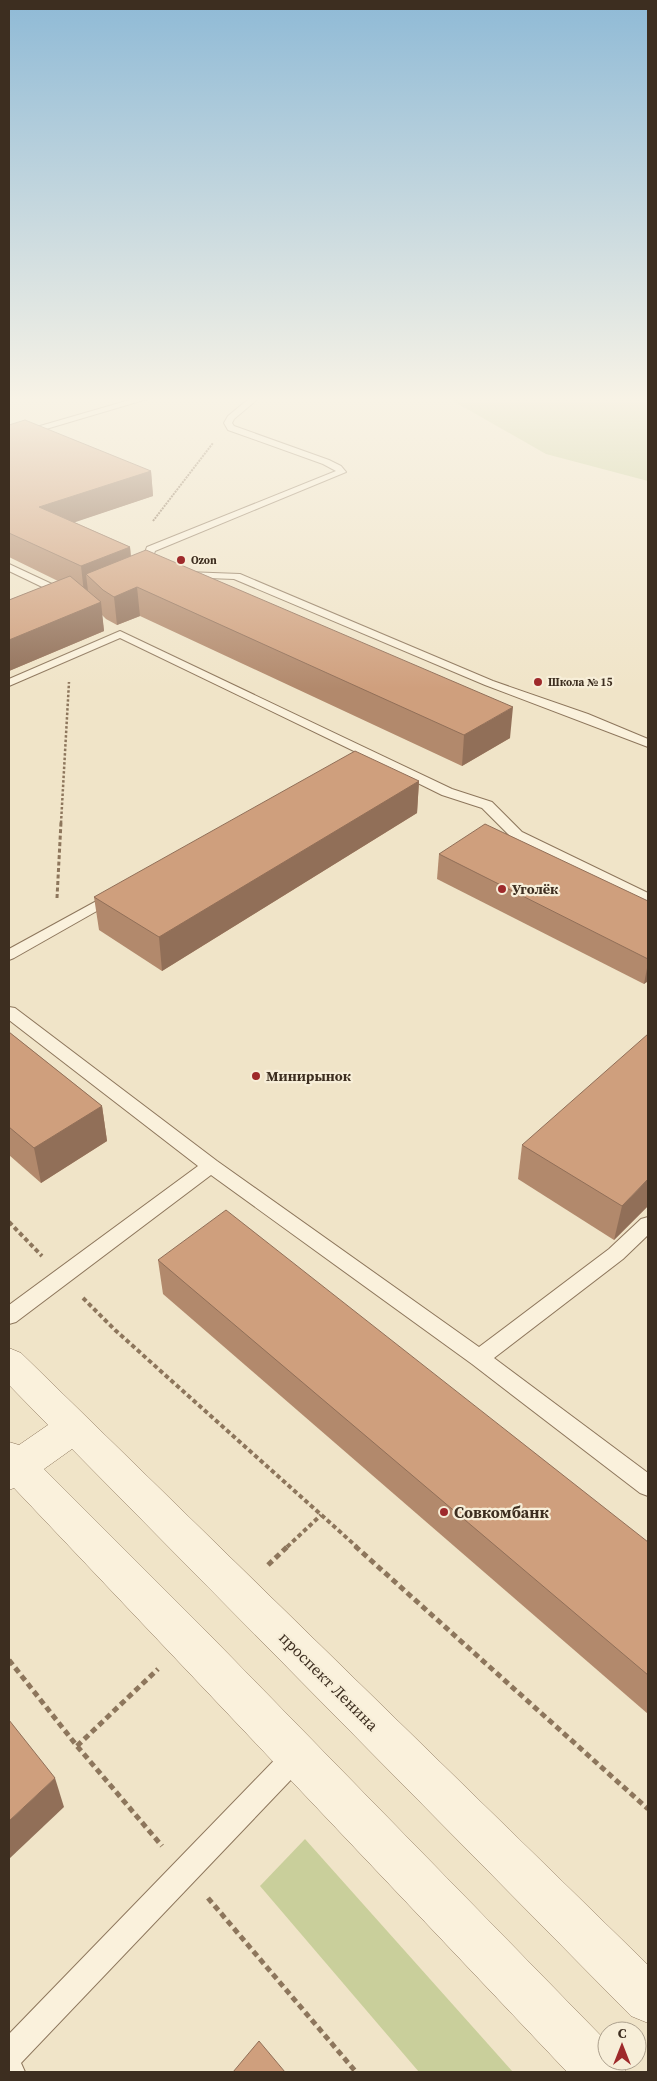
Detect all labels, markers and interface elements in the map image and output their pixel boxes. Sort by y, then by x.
place label: Ozon [191,553,217,568]
marker: Ozon [175,554,187,566]
place label: Школа № 15 [548,675,612,690]
marker: Школа № 15 [532,676,544,688]
place label: Уголёк [512,879,559,899]
marker: Уголёк [496,883,508,895]
place label: Минирынок [266,1066,352,1086]
marker: Минирынок [250,1070,262,1082]
place label: Совкомбанк [454,1501,549,1523]
marker: Совкомбанк [438,1506,450,1518]
street label: проспект Ленина [274,1626,384,1736]
north arrow [597,2021,647,2071]
text: С [618,2023,627,2043]

